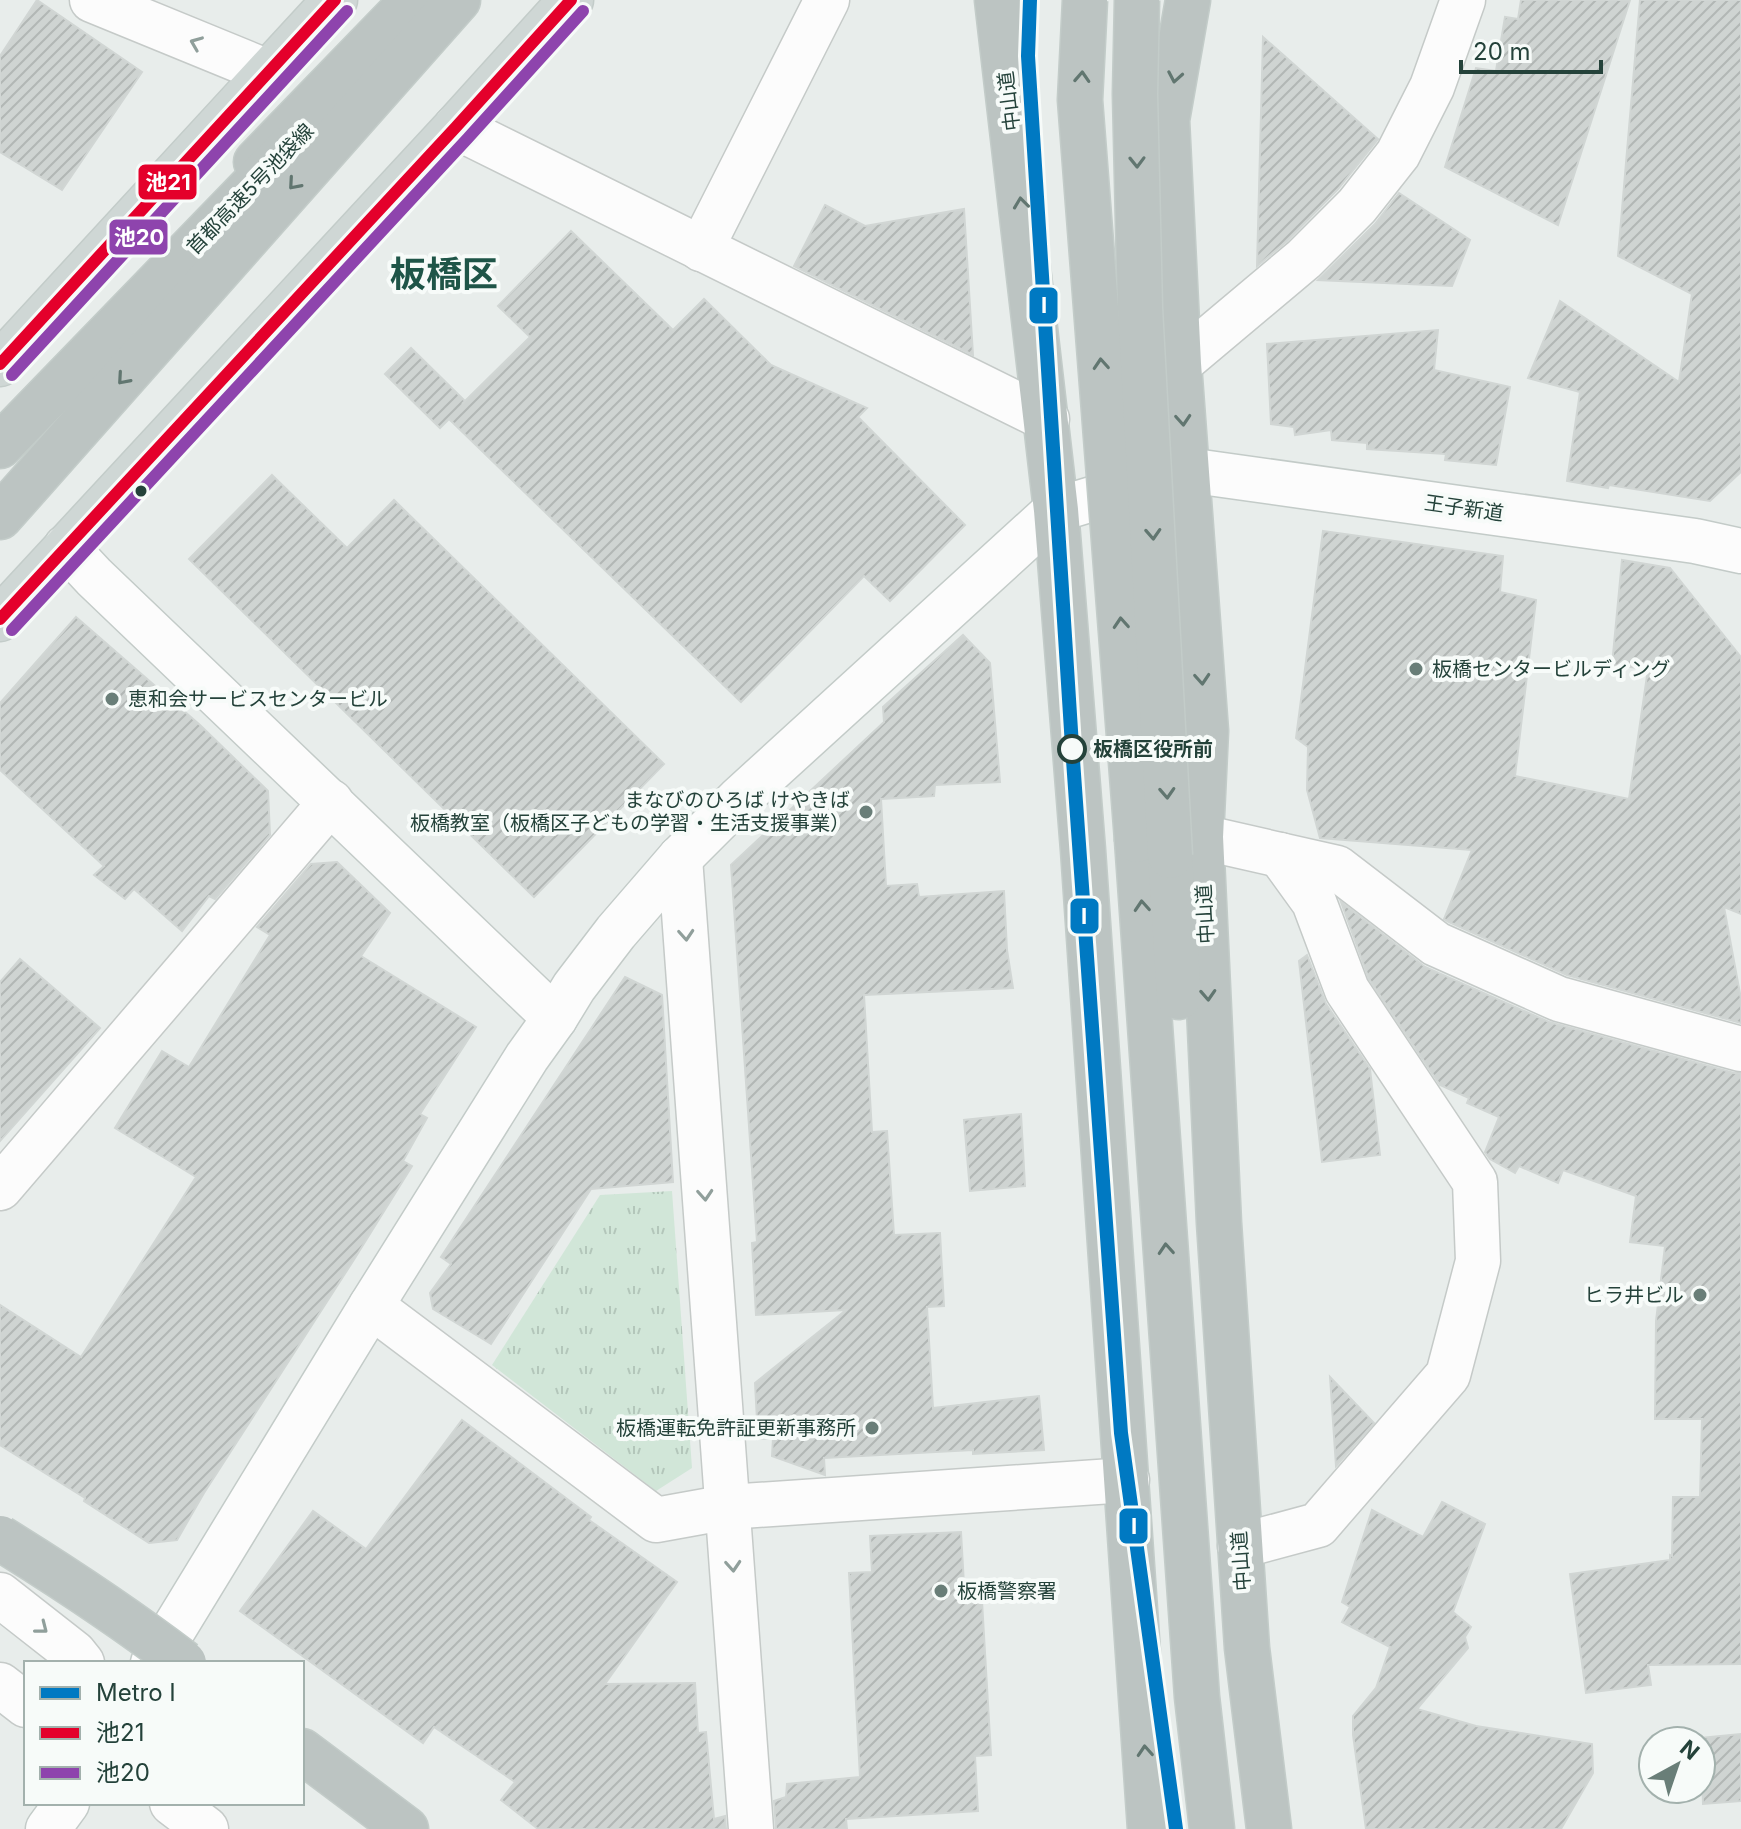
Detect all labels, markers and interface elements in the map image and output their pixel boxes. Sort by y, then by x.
scale bar [1461,24,1601,74]
one-way arrow [190,36,204,52]
text: 20 m [1473,37,1531,66]
street label: 中山道 [993,70,1025,132]
one-way arrow [1073,70,1090,82]
one-way arrow [1167,70,1184,84]
street label: 首都高速5号池袋線 [182,119,318,259]
one-way arrow [1128,156,1145,169]
line badge: 池21 [137,163,198,201]
text: 池21 [145,169,191,195]
one-way arrow [290,175,304,190]
one-way arrow [1013,196,1030,210]
line badge: 池20 [108,218,169,256]
text: 池20 [114,224,164,250]
district label: 板橋区 [390,252,498,296]
line badge: I [1028,286,1059,325]
text: I [1041,292,1047,318]
one-way arrow [1093,357,1110,370]
one-way arrow [118,370,132,385]
one-way arrow [1175,414,1192,427]
unlabelled marker [133,483,149,499]
street label: 王子新道 [1423,491,1505,525]
one-way arrow [1144,528,1161,541]
one-way arrow [1113,616,1130,629]
place label: 板橋センタービルディング [1432,657,1671,681]
marker: 板橋センタービルディング [1407,660,1425,678]
one-way arrow [1193,673,1210,686]
place label: 恵和会サービスセンタービル [128,687,388,711]
marker: 恵和会サービスセンタービル [103,690,121,708]
marker: 板橋区役所前 [1058,735,1086,763]
place label: 板橋区役所前 [1093,737,1213,761]
one-way arrow [1158,787,1175,800]
place label: まなびのひろば けやきば 板橋教室（板橋区子どもの学習・生活支援事業） [410,788,850,835]
marker: まなびのひろば けやきば 板橋教室（板橋区子どもの学習・生活支援事業） [857,803,875,821]
street label: 中山道 [1191,883,1219,945]
line badge: I [1069,897,1100,935]
one-way arrow [1134,899,1151,912]
text: I [1081,903,1087,929]
one-way arrow [677,929,694,942]
one-way arrow [1200,989,1217,1002]
one-way arrow [696,1189,713,1202]
one-way arrow [1158,1242,1175,1255]
place label: ヒラ井ビル [1584,1283,1684,1307]
marker: ヒラ井ビル [1691,1286,1709,1304]
place label: 板橋運転免許証更新事務所 [616,1416,856,1440]
marker: 板橋運転免許証更新事務所 [863,1419,881,1437]
line badge: I [1118,1507,1149,1545]
text: I [1131,1513,1137,1539]
street label: 中山道 [1227,1530,1255,1592]
one-way arrow [724,1560,741,1573]
place label: 板橋警察署 [957,1579,1057,1603]
marker: 板橋警察署 [932,1582,950,1600]
one-way arrow [33,1619,48,1633]
legend [24,1661,304,1805]
text: Metro I [96,1678,176,1707]
text: 池21 [96,1718,144,1747]
north arrow [1637,1725,1717,1805]
text: N [1675,1734,1705,1765]
one-way arrow [1137,1744,1154,1757]
text: 池20 [96,1758,150,1787]

